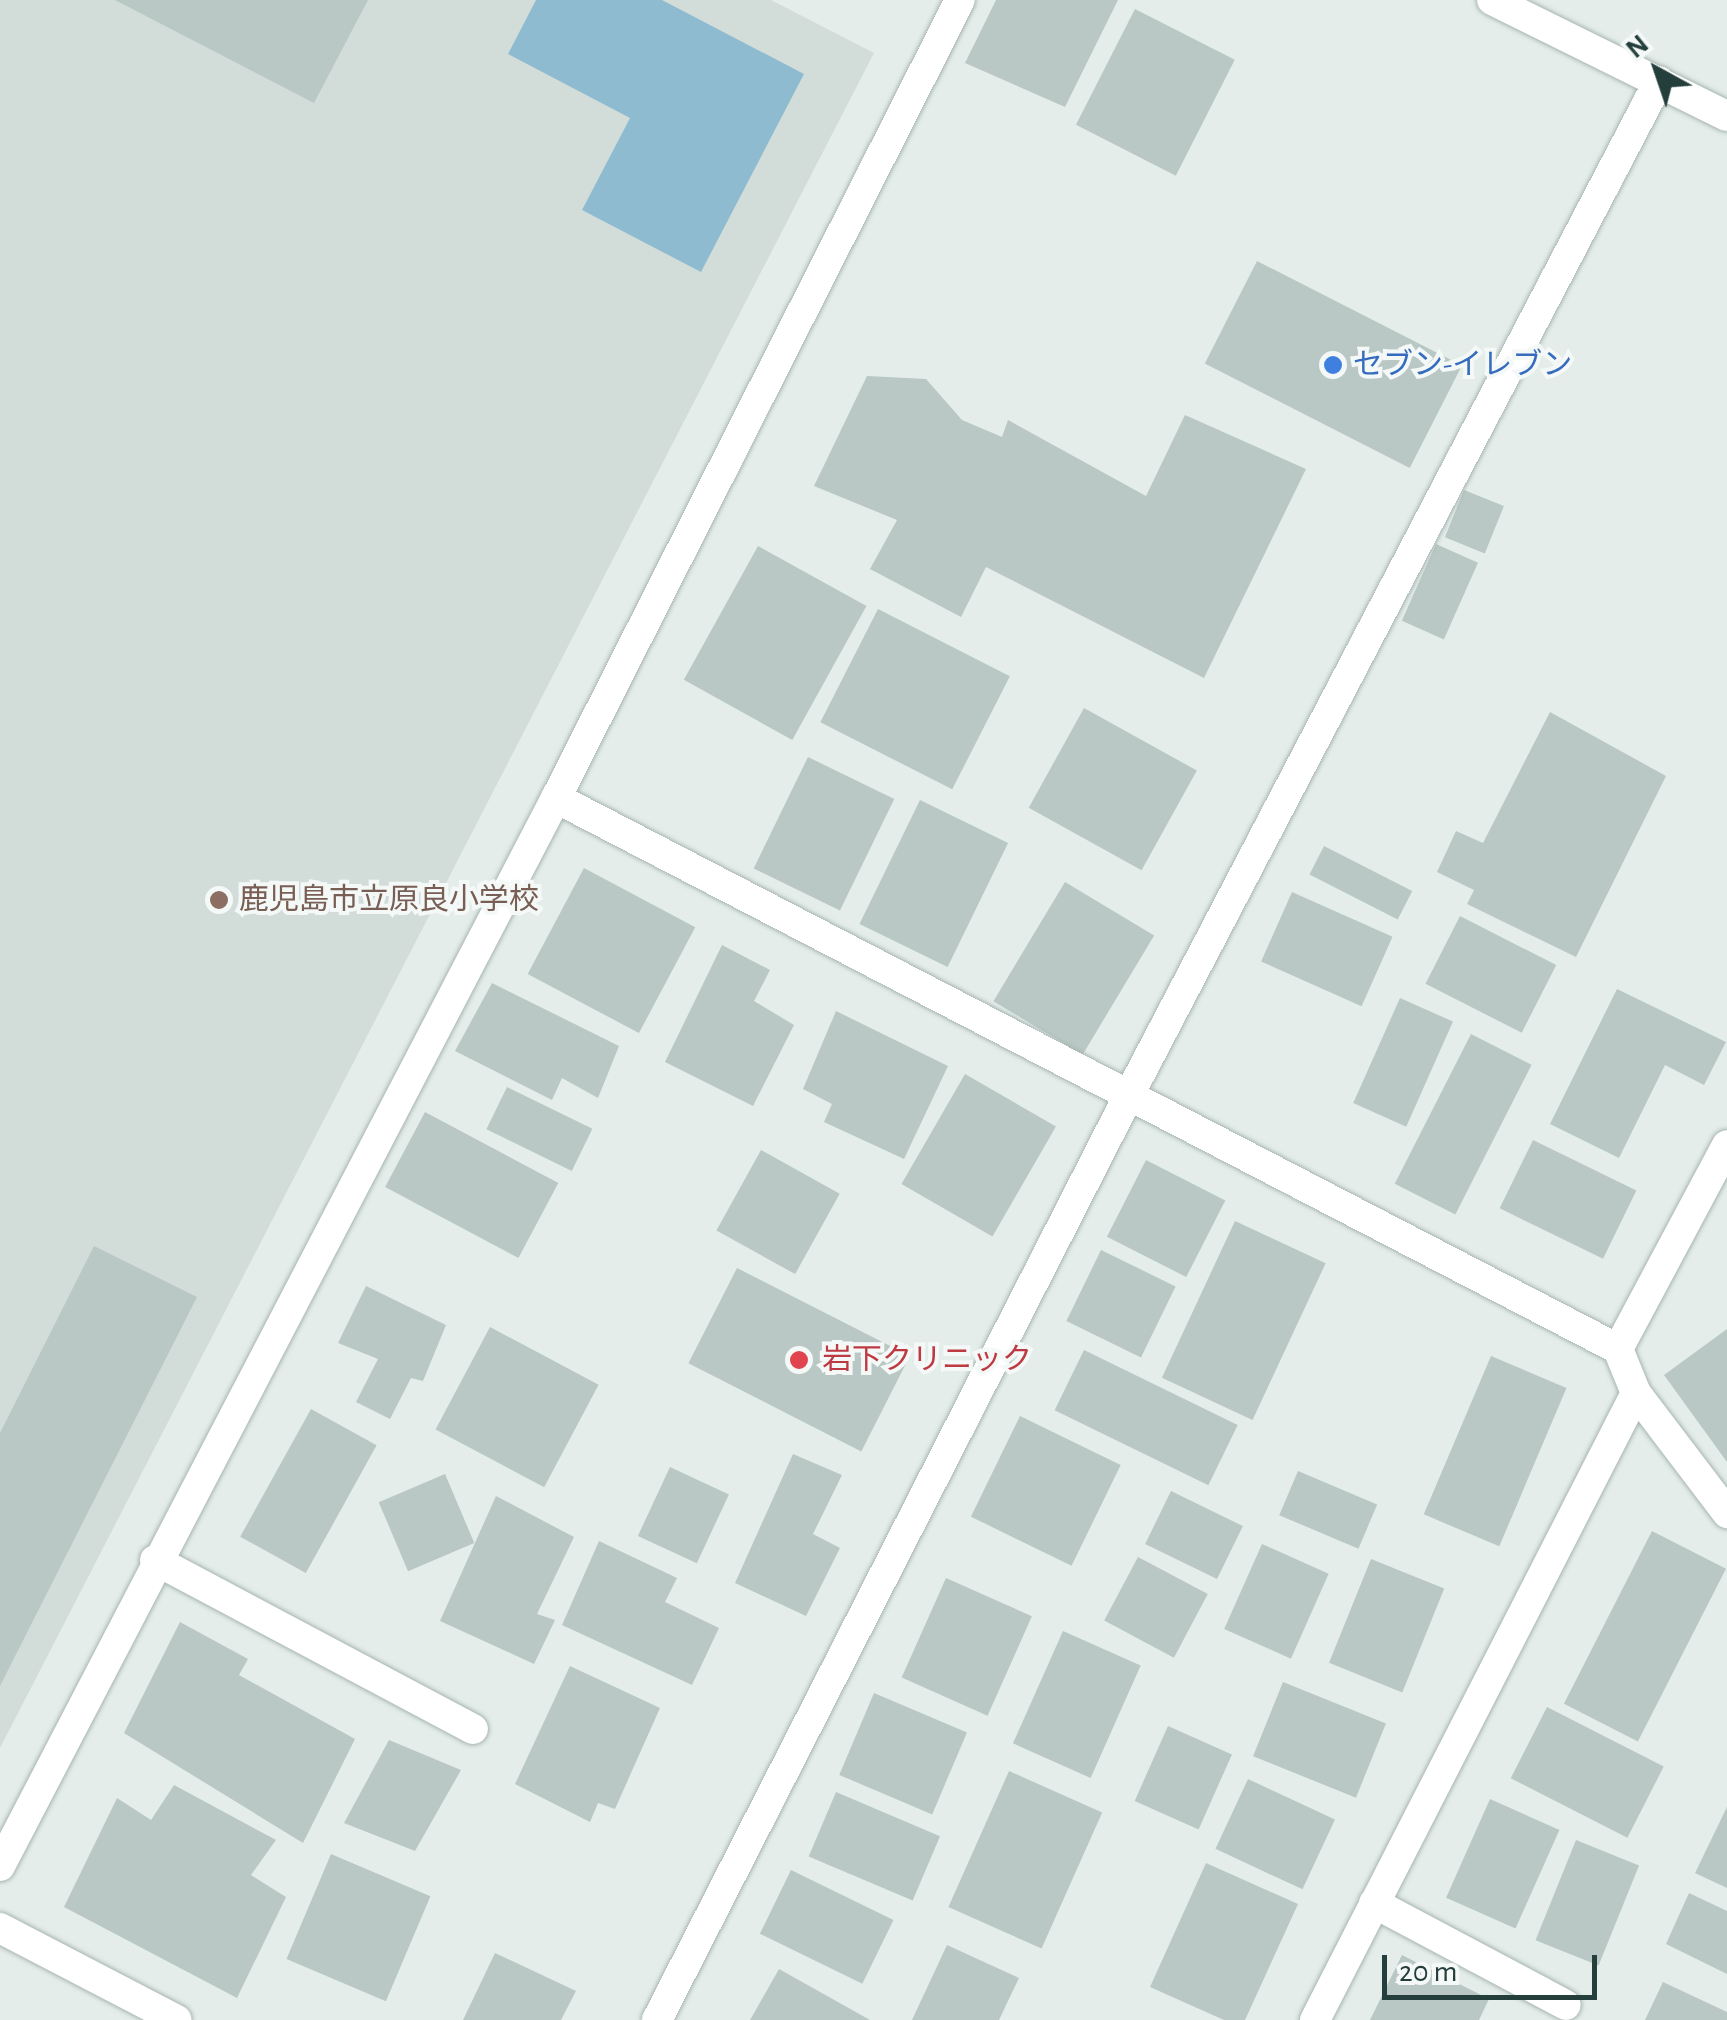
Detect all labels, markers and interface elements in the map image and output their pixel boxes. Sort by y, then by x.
north arrow [1607,20,1707,120]
text: N [1621,30,1654,64]
place label: セブン-イレブン [1353,347,1572,383]
marker: セブン-イレブン [1322,354,1344,376]
place label: 鹿児島市立原良小学校 [239,882,539,918]
marker: 鹿児島市立原良小学校 [208,889,230,911]
place label: 岩下クリニック [822,1342,1032,1378]
marker: 岩下クリニック [786,1347,812,1373]
scale bar [1387,1935,1602,1997]
text: 20 m [1399,1957,1457,1987]

